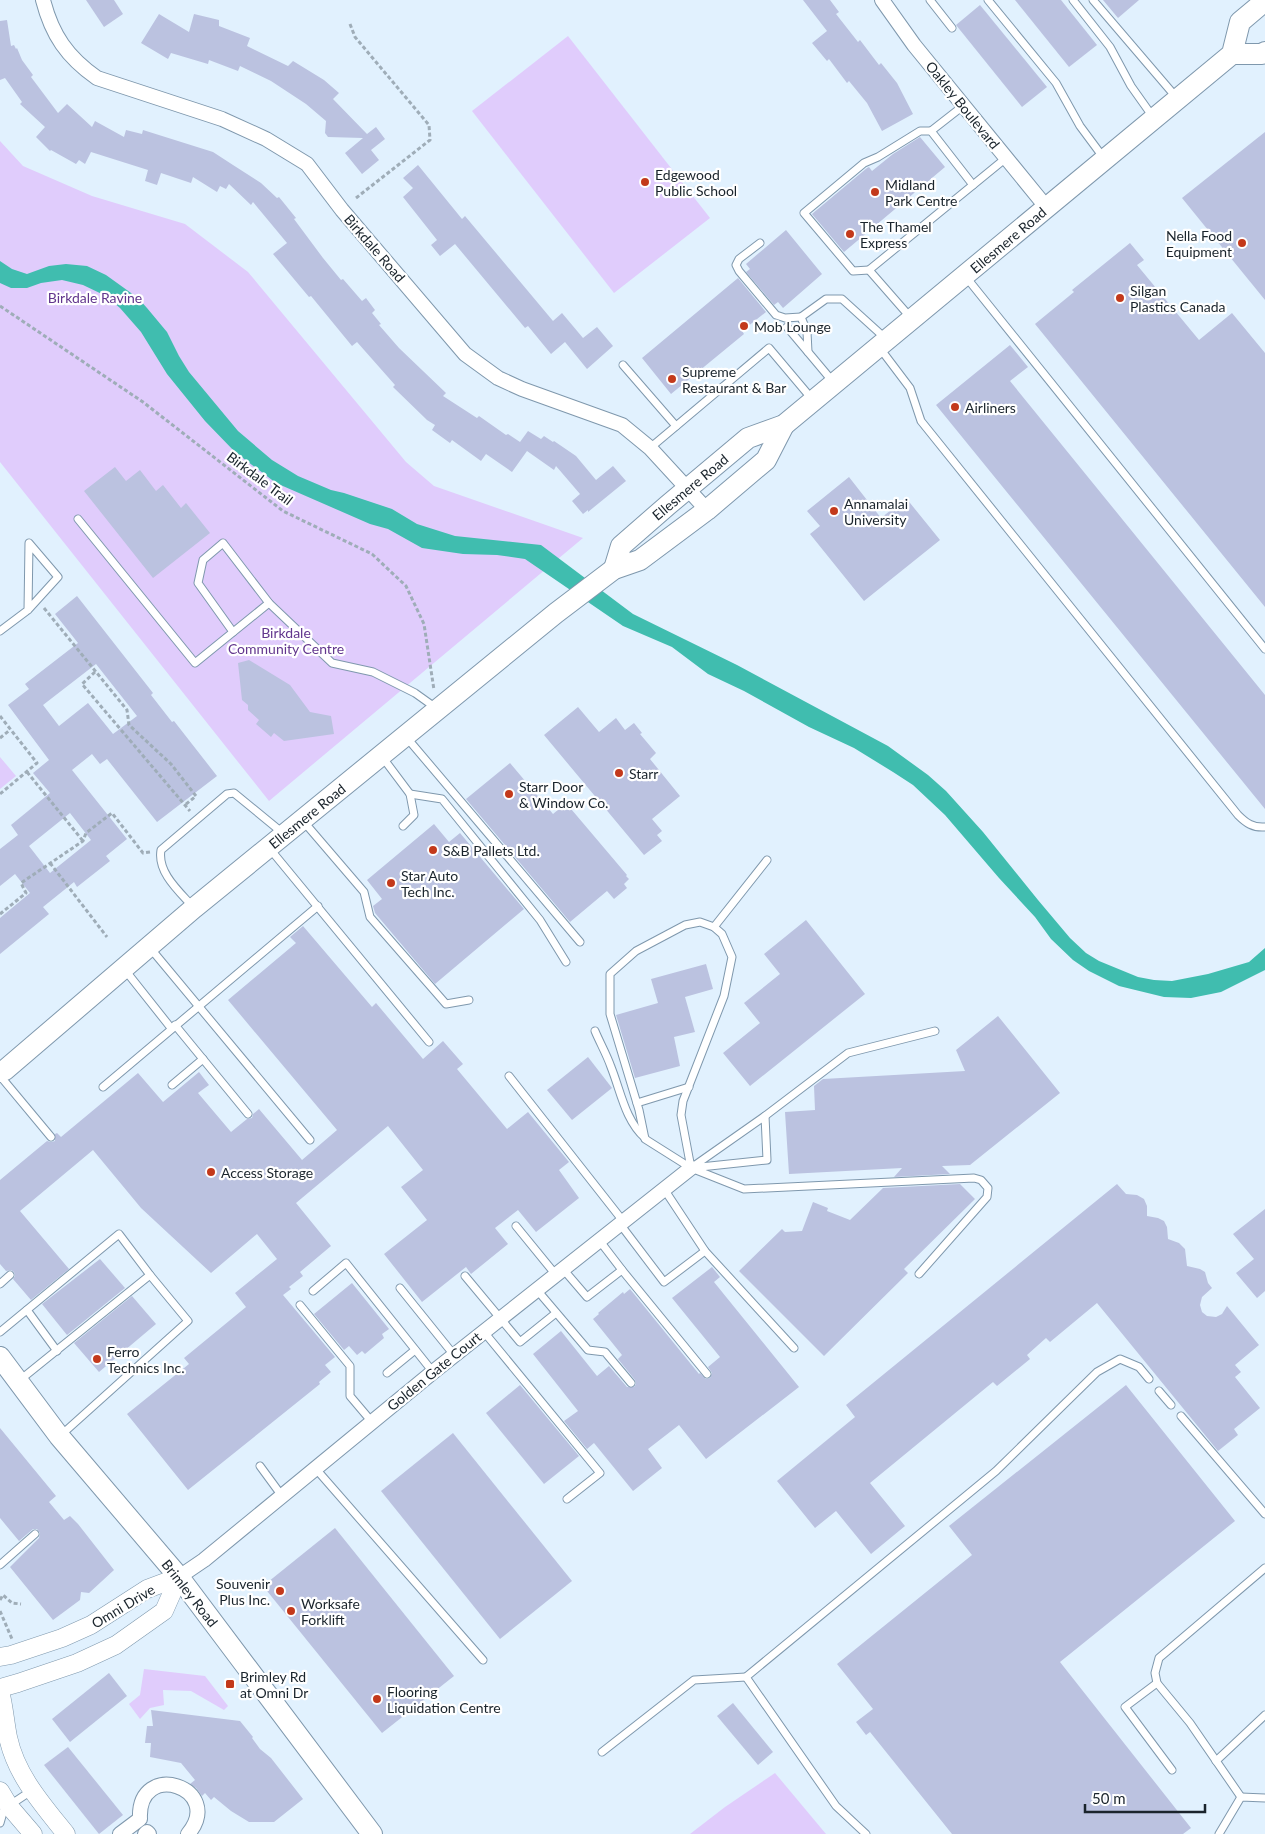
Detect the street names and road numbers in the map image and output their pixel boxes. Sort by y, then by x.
street label: Oakley Boulevard [922,58,1004,152]
street label: Ellesmere Road [967,203,1049,277]
street label: Birkdale Road [341,211,409,285]
street label: Birkdale Trail [224,448,296,508]
street label: Ellesmere Road [649,450,731,524]
street label: Ellesmere Road [265,780,349,852]
street label: Golden Gate Court [384,1328,484,1414]
street label: Brimley Road [158,1556,222,1630]
street label: Omni Drive [88,1581,158,1631]

